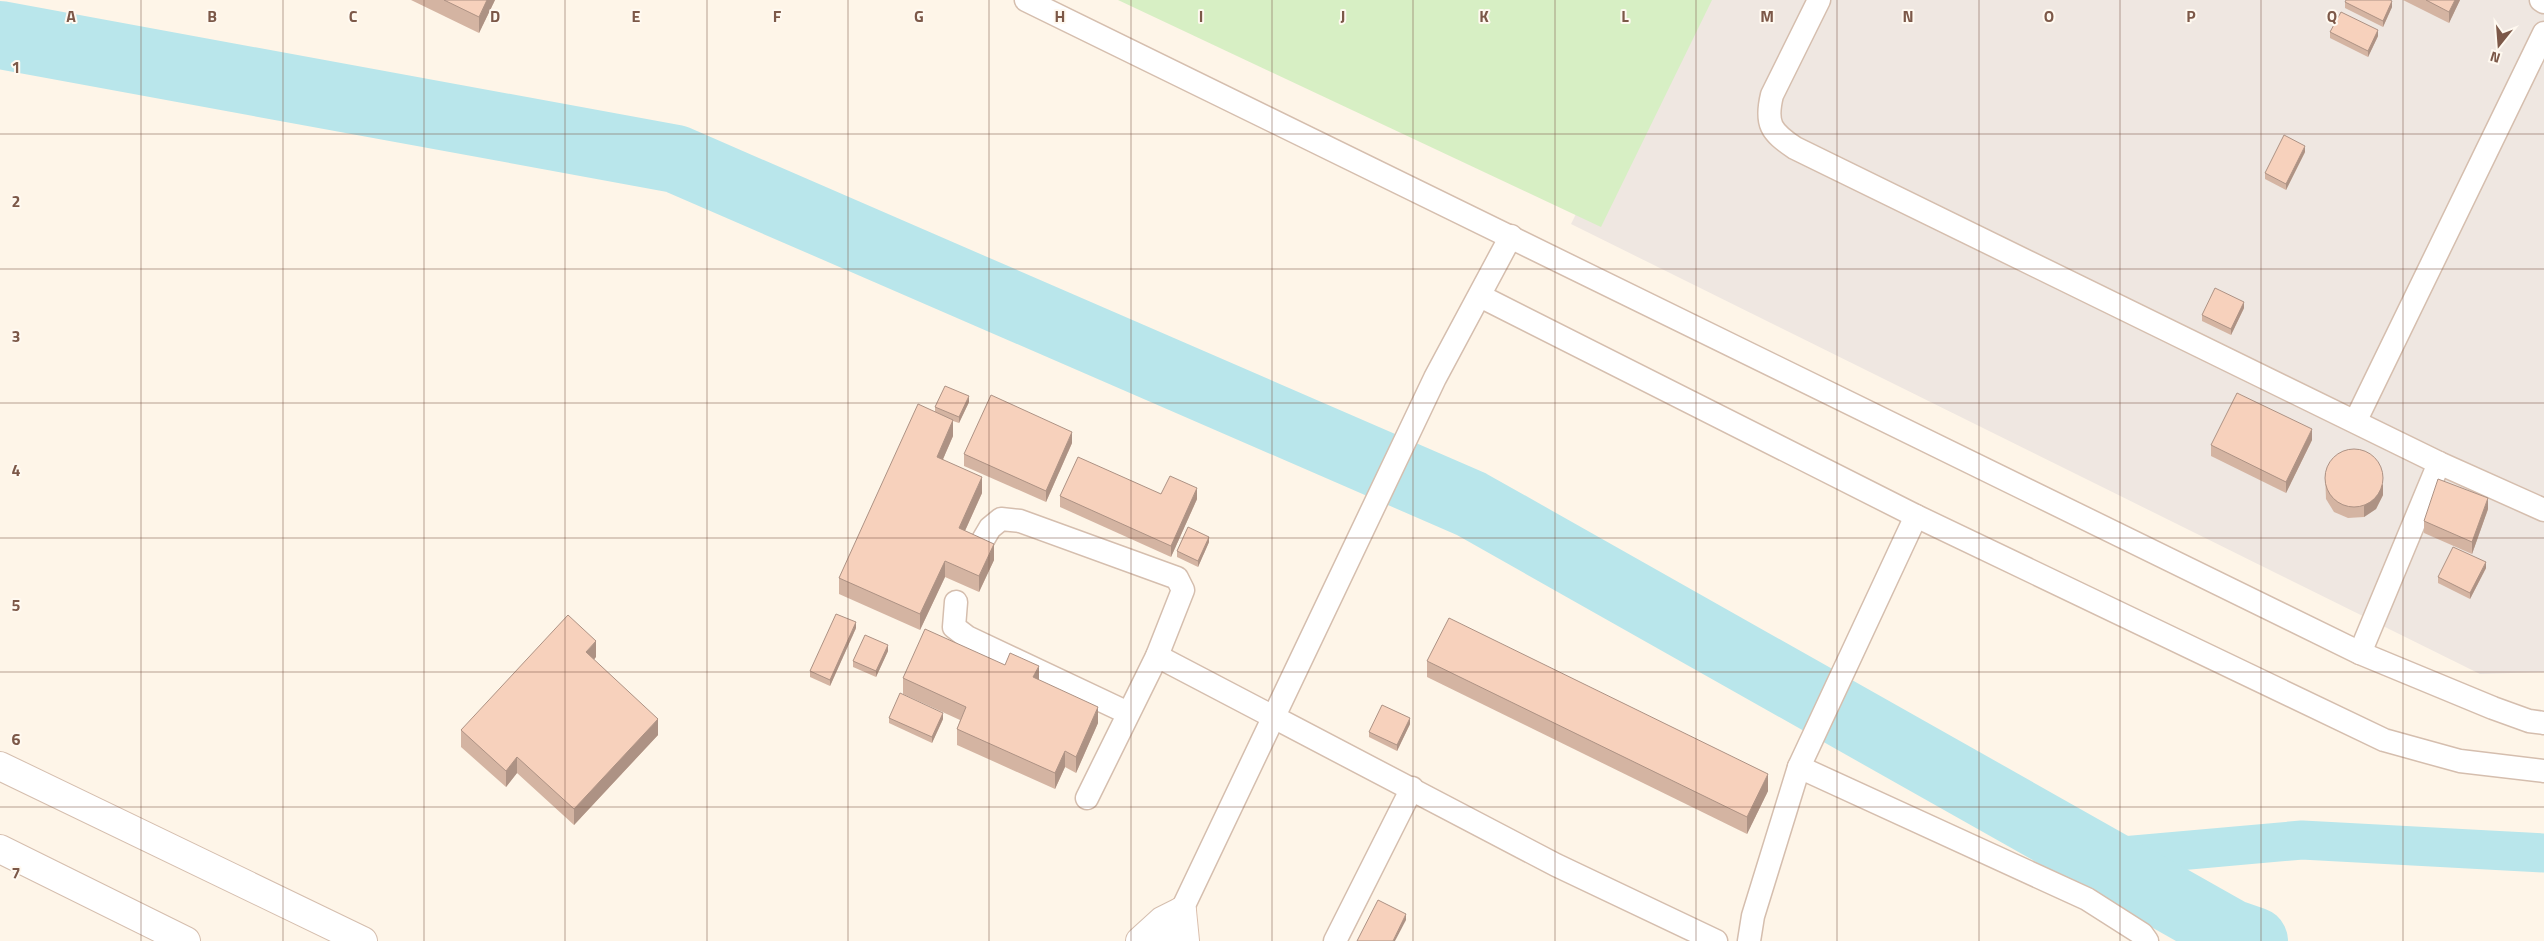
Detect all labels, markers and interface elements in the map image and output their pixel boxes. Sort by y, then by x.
text: A [66,4,76,28]
text: B [207,4,217,28]
text: C [349,4,358,28]
text: D [490,4,500,28]
text: E [632,4,641,28]
text: F [773,4,782,28]
text: G [914,4,924,28]
text: H [1055,4,1065,28]
text: I [1199,4,1203,28]
text: J [1341,4,1345,28]
text: K [1479,4,1489,28]
text: L [1621,4,1629,28]
text: M [1760,4,1774,28]
text: N [1902,4,1914,28]
text: O [2044,4,2054,28]
text: P [2186,4,2196,28]
text: Q [2327,4,2337,28]
north arrow [2474,20,2524,70]
text: N [2487,46,2503,69]
text: 1 [12,55,20,79]
text: 2 [12,189,20,213]
text: 3 [12,324,20,348]
text: 4 [12,458,21,482]
text: 5 [12,593,21,617]
text: 6 [12,727,21,751]
text: 7 [12,861,20,885]

